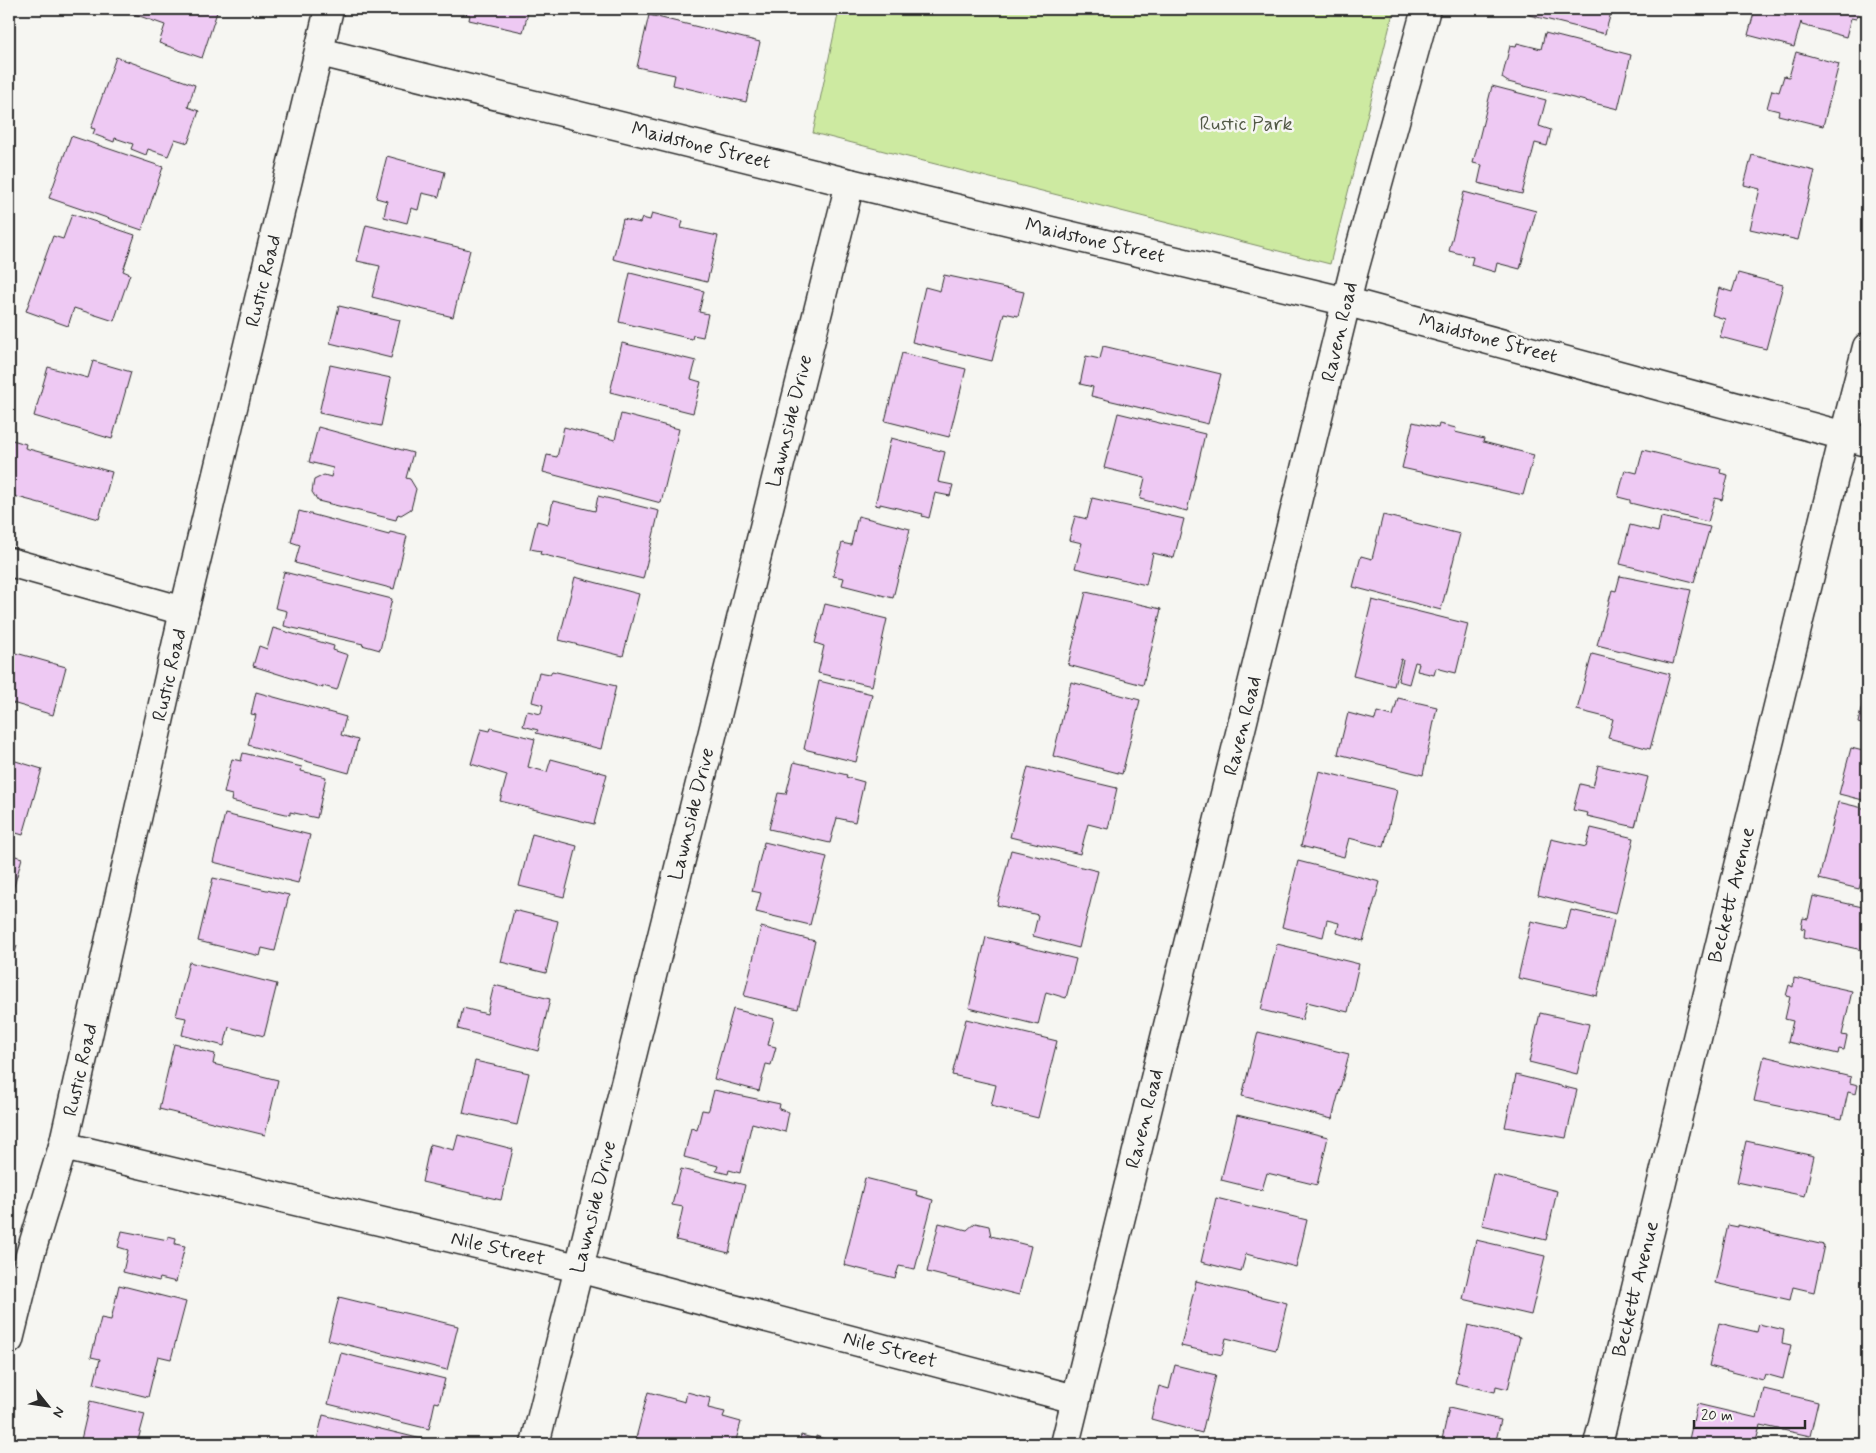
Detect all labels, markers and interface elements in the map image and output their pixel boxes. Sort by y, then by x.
park label: Rustic Park [1199,111,1293,138]
street label: Maidstone Street [629,116,773,176]
street label: Maidstone Street [1022,212,1168,270]
street label: Rustic Road [239,232,289,330]
street label: Raven Road [1315,280,1365,384]
street label: Maidstone Street [1416,308,1560,370]
street label: Lawnside Drive [760,352,820,490]
street label: Rustic Road [146,626,194,724]
street label: Raven Road [1218,673,1268,779]
street label: Lawnside Drive [662,745,722,883]
street label: Beckett Avenue [1702,824,1762,966]
street label: Rustic Road [57,1021,105,1119]
street label: Raven Road [1120,1066,1170,1172]
street label: Lawnside Drive [564,1138,624,1276]
street label: Beckett Avenue [1606,1218,1666,1360]
street label: Nile Street [448,1225,548,1273]
street label: Nile Street [840,1325,940,1375]
north arrow [22,1380,72,1430]
scale bar [1694,1398,1805,1430]
text: N [48,1403,69,1421]
text: 20 m [1701,1406,1733,1426]

